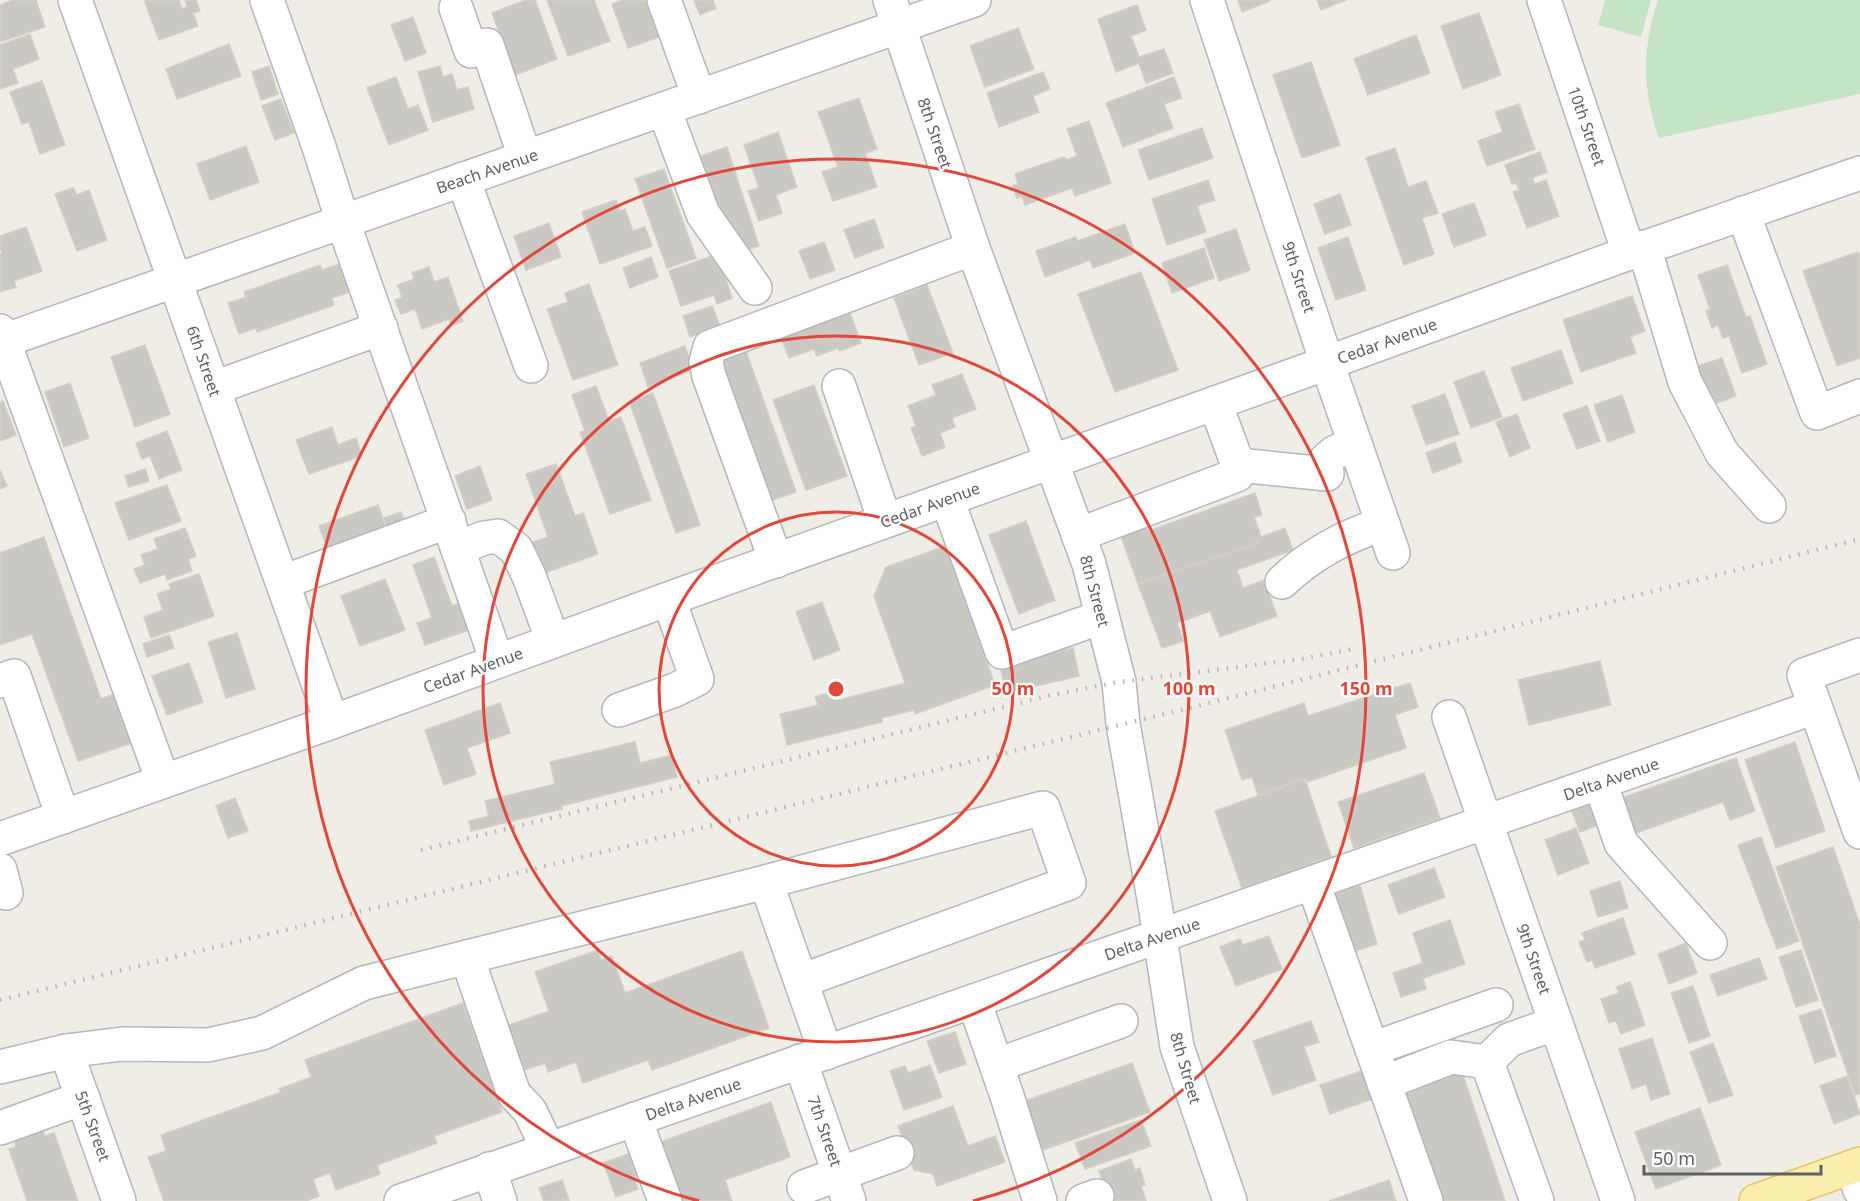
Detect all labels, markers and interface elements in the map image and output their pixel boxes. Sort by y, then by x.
street label: 10th Street [1563,83,1611,169]
street label: 8th Street [913,95,957,172]
street label: Beach Avenue [433,143,541,199]
street label: 9th Street [1277,239,1321,316]
street label: Cedar Avenue [1334,313,1440,369]
street label: 6th Street [182,323,226,400]
street label: Cedar Avenue [877,477,983,533]
street label: 8th Street [1075,553,1115,630]
street label: Cedar Avenue [420,642,526,698]
text: 50 m [992,676,1034,700]
text: 100 m [1162,676,1216,700]
text: 150 m [1339,676,1393,700]
centre of rings [826,679,846,699]
street label: Delta Avenue [1560,752,1662,806]
street label: Delta Avenue [1101,912,1203,966]
street label: 9th Street [1512,921,1556,998]
street label: 8th Street [1165,1030,1207,1107]
street label: Delta Avenue [642,1072,744,1126]
street label: 5th Street [70,1088,116,1165]
street label: 7th Street [803,1093,847,1170]
scale bar [1644,1138,1821,1176]
text: 50 m [1653,1146,1695,1170]

